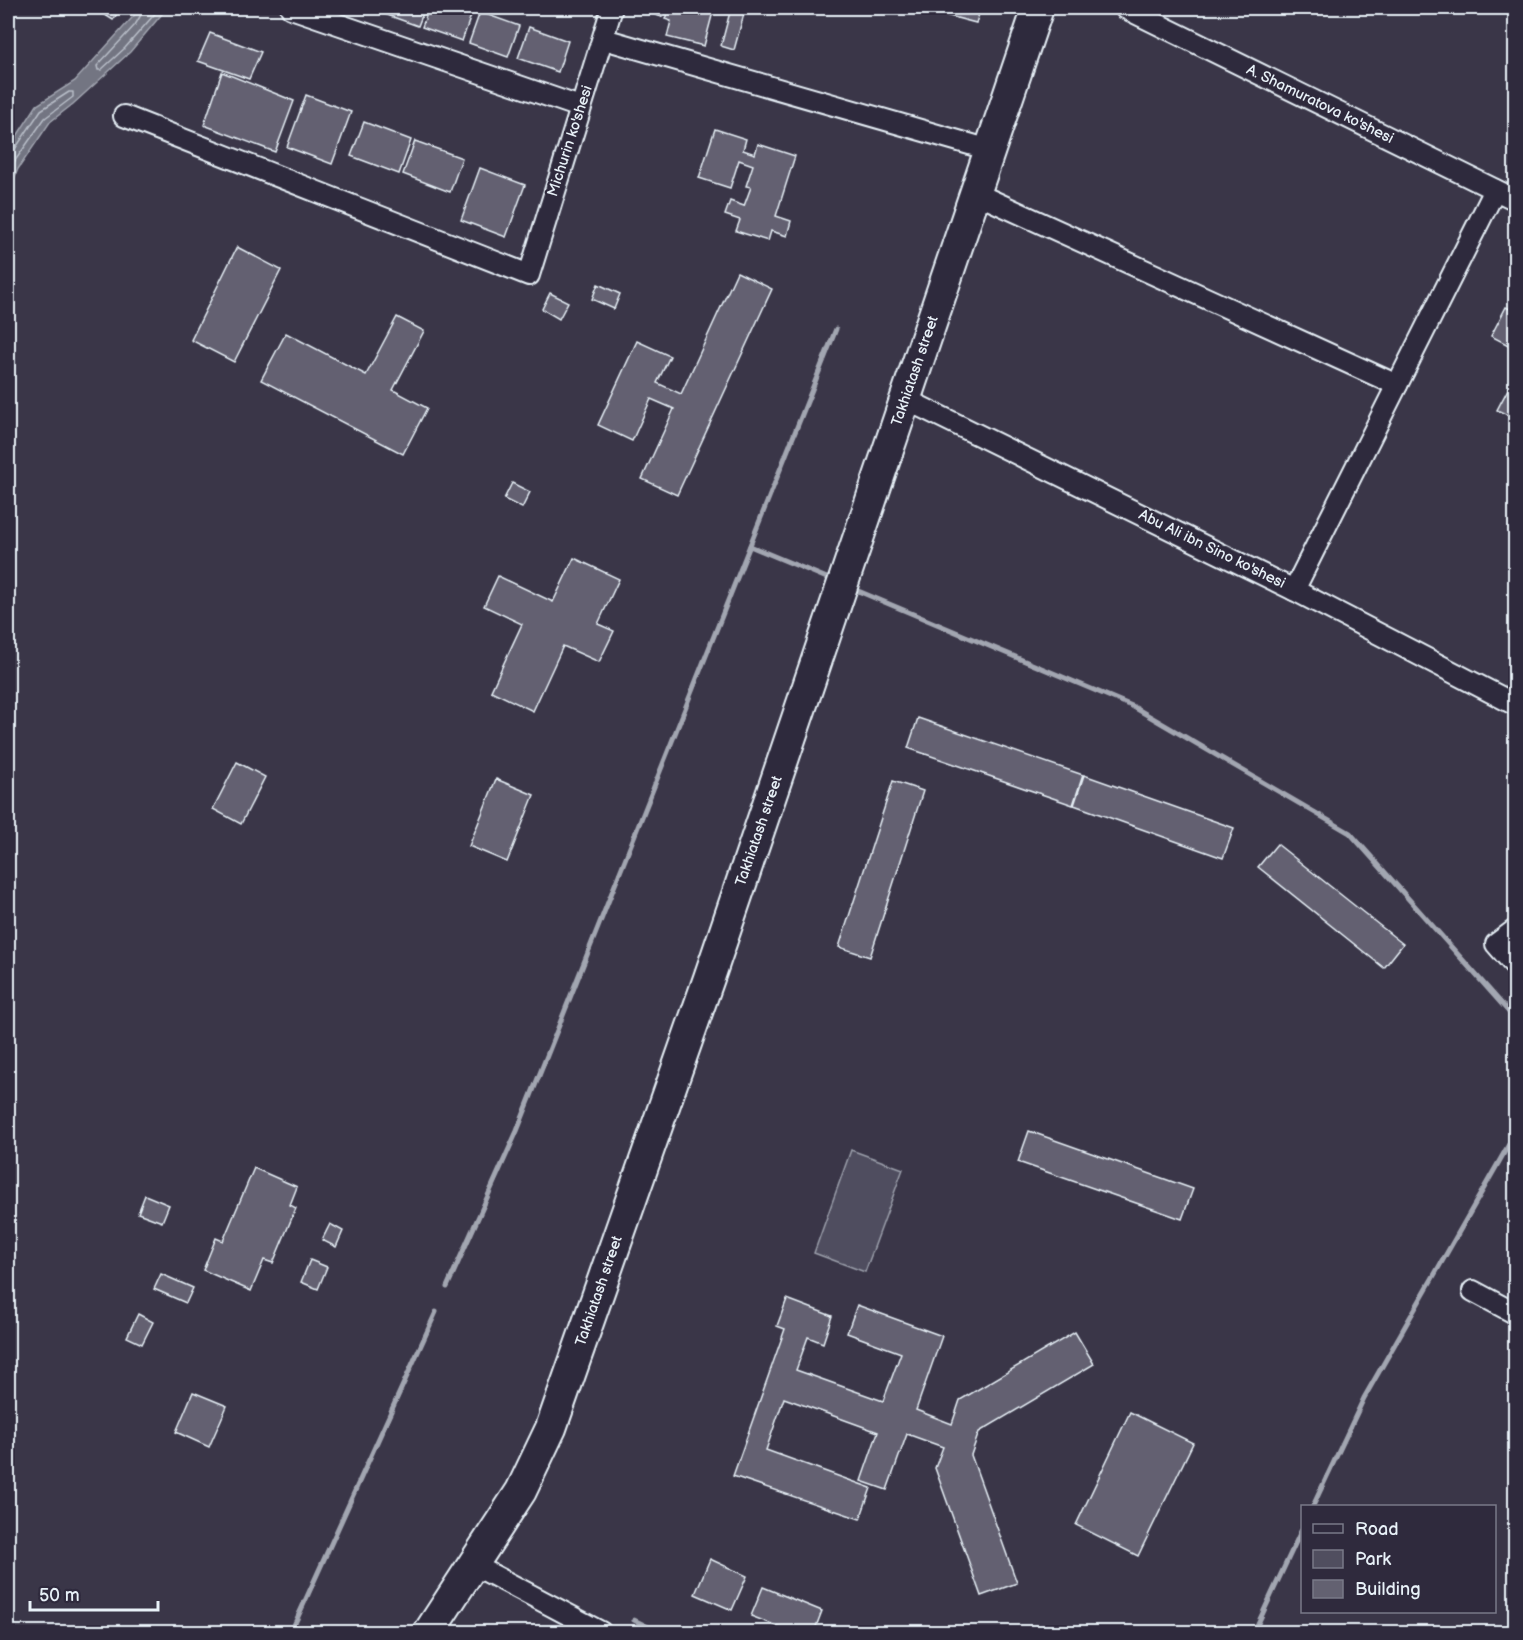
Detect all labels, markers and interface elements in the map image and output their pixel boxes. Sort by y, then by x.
street label: A. Shamuratova ko'shesi [1243,60,1397,148]
street label: Michurin ko'shesi [543,83,597,199]
street label: Takhiatash street [887,313,943,429]
street label: Abu Ali ibn Sino ko'shesi [1135,505,1289,593]
street label: Takhiatash street [731,773,787,889]
street label: Takhiatash street [571,1233,627,1349]
legend [1301,1505,1496,1613]
text: Road [1355,1519,1399,1540]
text: Park [1355,1549,1391,1570]
scale bar [30,1574,158,1612]
text: Building [1355,1579,1421,1600]
text: 50 m [39,1585,80,1606]

